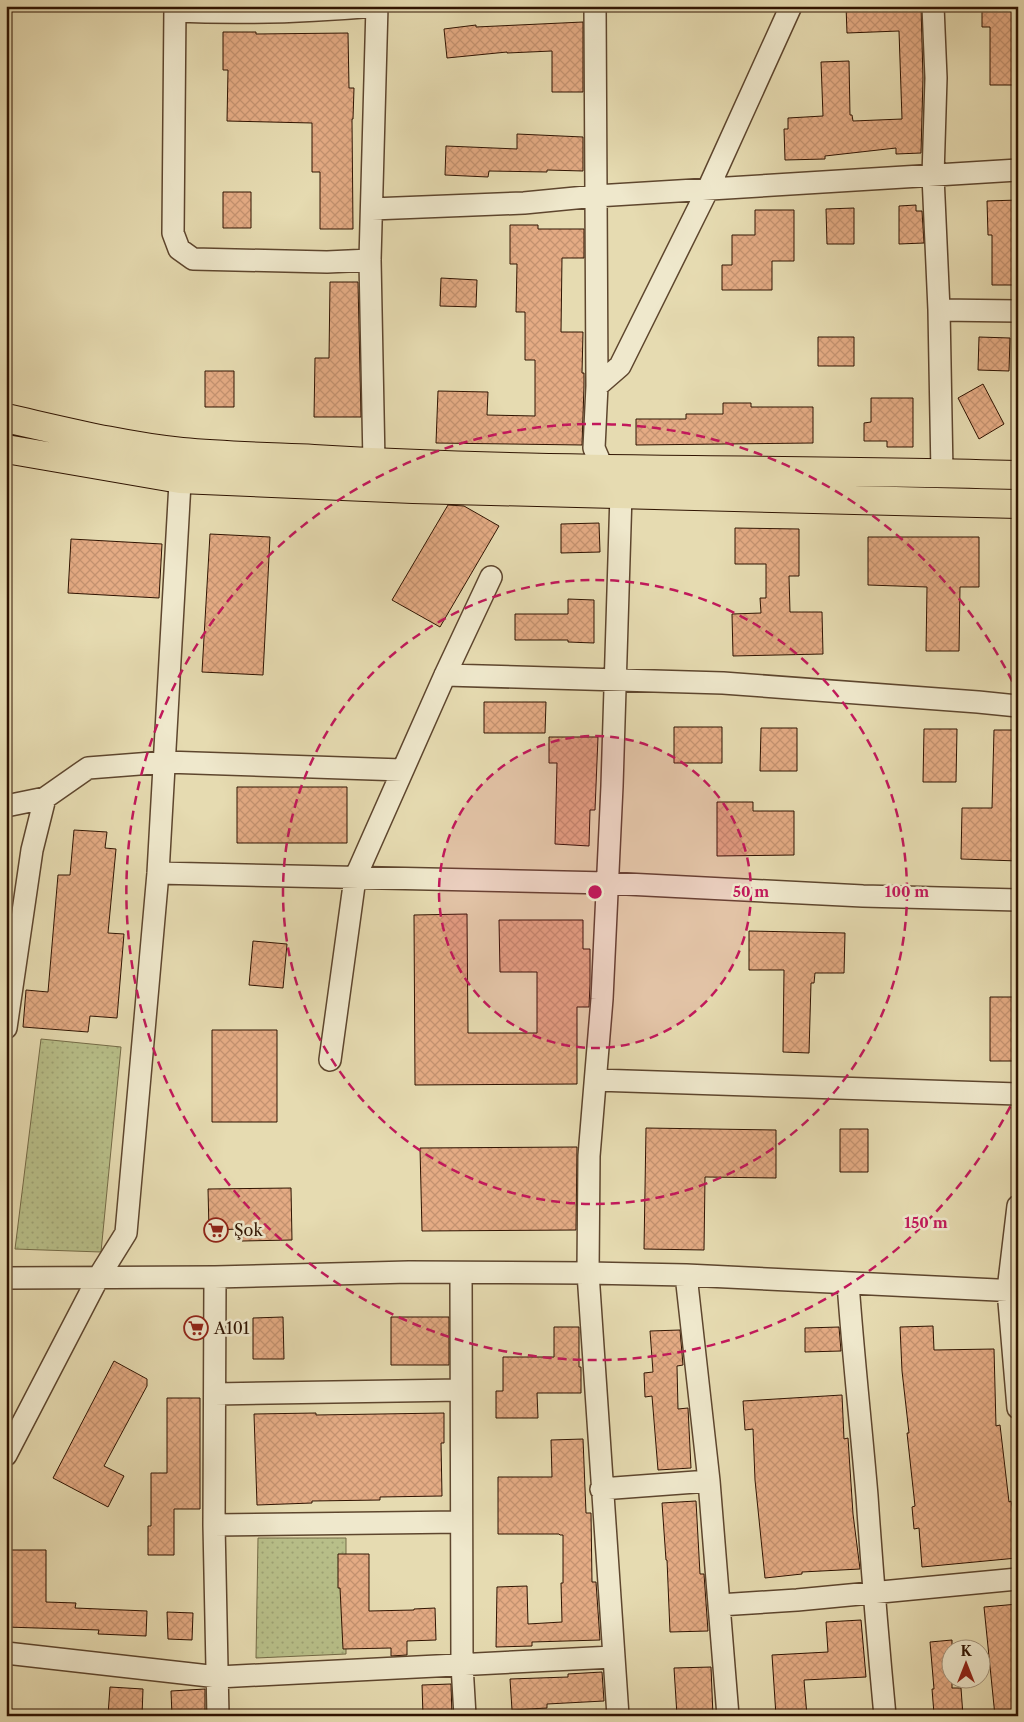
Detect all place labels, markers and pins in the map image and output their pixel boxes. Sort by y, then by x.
centre of rings [586,883,604,901]
supermarket icon: Şok [203,1217,229,1243]
place label: Şok [234,1220,263,1240]
supermarket icon: A101 [183,1315,209,1341]
place label: A101 [213,1318,250,1338]

